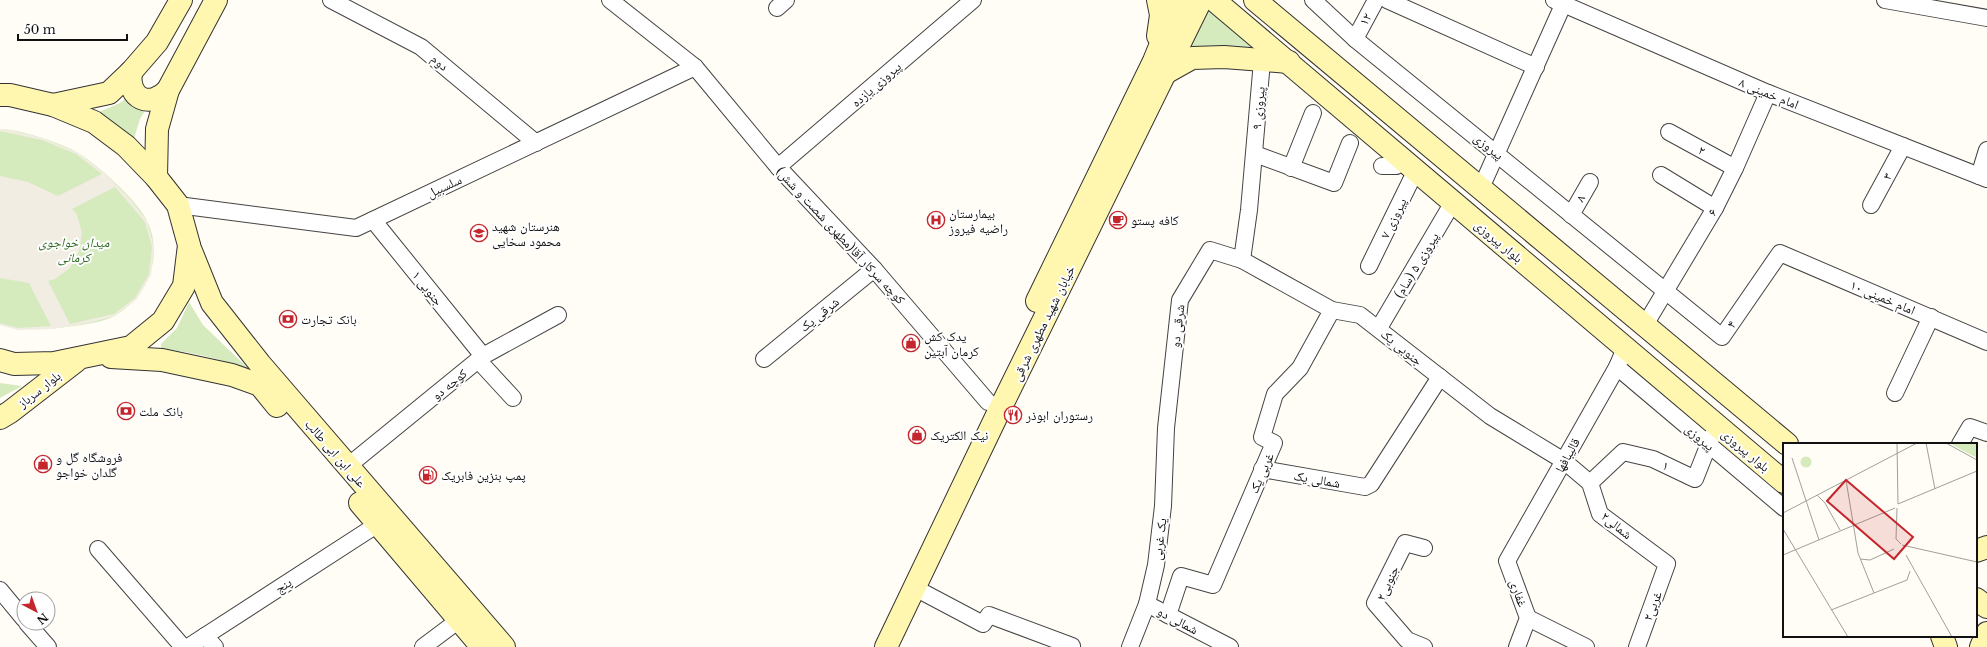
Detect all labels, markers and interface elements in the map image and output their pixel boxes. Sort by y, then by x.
street label: ۱۲ [1355,10,1376,28]
scale bar [18,16,127,42]
text: 50 m [24,22,56,37]
street label: دوم [427,50,452,75]
street label: پیروزی یازده [848,58,905,111]
street label: امام خمینی ۸ [1736,74,1801,113]
street label: پیروزی ۹ [1248,86,1269,130]
street label: پیروزی [1470,129,1507,164]
street label: ۲ [1695,142,1709,159]
street label: (مطهری شصت و شش)کوچه سرکار آقا [772,163,909,308]
street label: ۳ [1879,170,1896,183]
street label: سلسبیل [424,171,464,202]
street label: ۸ [1572,191,1589,205]
street label: پیروزی ۷ [1376,195,1411,241]
place label: بیمارستان راضیه فیروز [948,205,1008,237]
street label: ۶ [1704,205,1721,219]
hospital icon: بیمارستان راضیه فیروز [926,210,946,230]
cafe icon: کافه پستو [1108,210,1128,230]
place label: کافه پستو [1131,212,1179,229]
street label: بلوار پیروزی [1471,216,1526,267]
place label: هنرستان شهید محمود سخایی [492,218,561,250]
school or university icon: هنرستان شهید محمود سخایی [469,223,489,243]
street label: پیروزی ۵ (سام) [1390,229,1443,301]
park label: میدان خواجوی کرمانی [39,234,110,266]
street label: خیابان شهید مطهری شرقی [1008,263,1079,384]
street label: جنوبی ۱ [408,267,447,309]
street label: امام خمینی ۱۰ [1848,276,1918,319]
street label: شرقی یک [796,293,843,336]
street label: شرقی دو [1166,303,1189,349]
bank icon: بانک تجارت [278,309,298,329]
place label: بانک تجارت [301,311,357,328]
street label: ۴ [1723,317,1740,331]
street label: جنوبی یک [1377,325,1426,369]
place label: یدک کش کرمان آبتین [924,328,979,360]
shop icon: یدک کش کرمان آبتین [901,333,921,353]
street label: کوچه دو [428,365,471,404]
street label: بلوار سرباز [13,367,64,412]
bank icon: بانک ملت [116,401,136,421]
place label: بانک ملت [139,403,183,420]
restaurant icon: رستوران ابوذر [1003,405,1023,425]
place label: رستوران ابوذر [1025,407,1093,424]
street label: علی ابن ابی طالب [301,416,370,491]
street label: پیروزی [1681,420,1718,455]
shop icon: نیک الکتریک [907,425,927,445]
street label: بلوار پیروزی [1718,425,1773,476]
place label: نیک الکتریک [930,427,988,444]
street label: قالیبافها [1551,435,1584,476]
inset map [1783,443,1977,637]
place label: فروشگاه گل و گلدان خواجو [56,449,123,481]
street label: غربی یک [1245,450,1278,496]
shop icon: فروشگاه گل و گلدان خواجو [33,454,53,474]
street label: ۱ [1660,457,1672,474]
fuel station icon: پمپ بنزین فابریک [418,465,438,485]
place label: پمپ بنزین فابریک [441,467,526,484]
street label: شمالی یک [1292,467,1342,492]
street label: شمالی۲ [1598,508,1636,543]
street label: یک غربی [1148,517,1171,561]
street label: جنوبی۲ [1372,563,1403,603]
street label: پنج [272,574,296,598]
street label: غفاری [1506,577,1531,610]
street label: غربی۲ [1639,589,1666,623]
north arrow [16,591,56,631]
street label: شمالی دو [1154,603,1201,638]
text: N [34,610,51,628]

